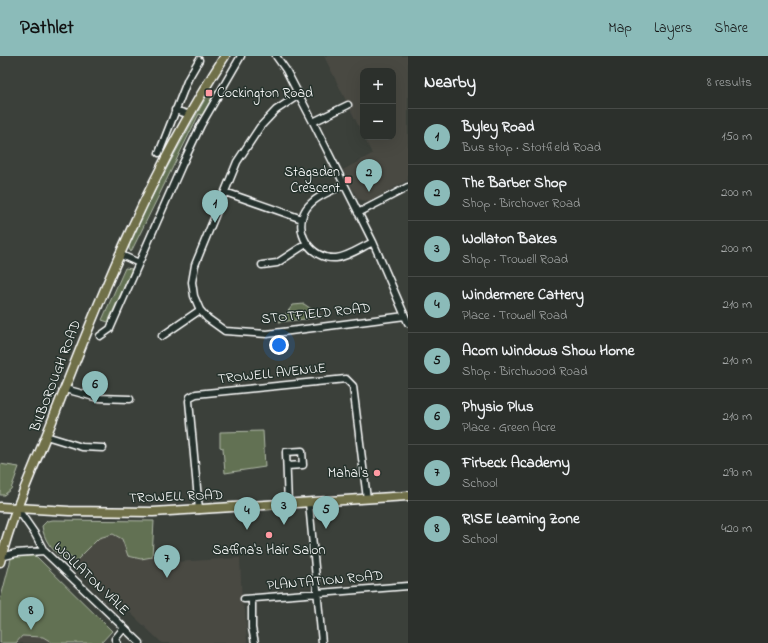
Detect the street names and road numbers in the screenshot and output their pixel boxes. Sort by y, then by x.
street label: STOTFIELD ROAD [260,298,372,330]
street label: BILBOROUGH ROAD [25,317,87,436]
street label: TROWELL AVENUE [217,358,327,390]
street label: TROWELL ROAD [129,485,223,509]
street label: WOLLATON VALE [48,537,134,621]
street label: PLANTATION ROAD [266,565,384,597]

